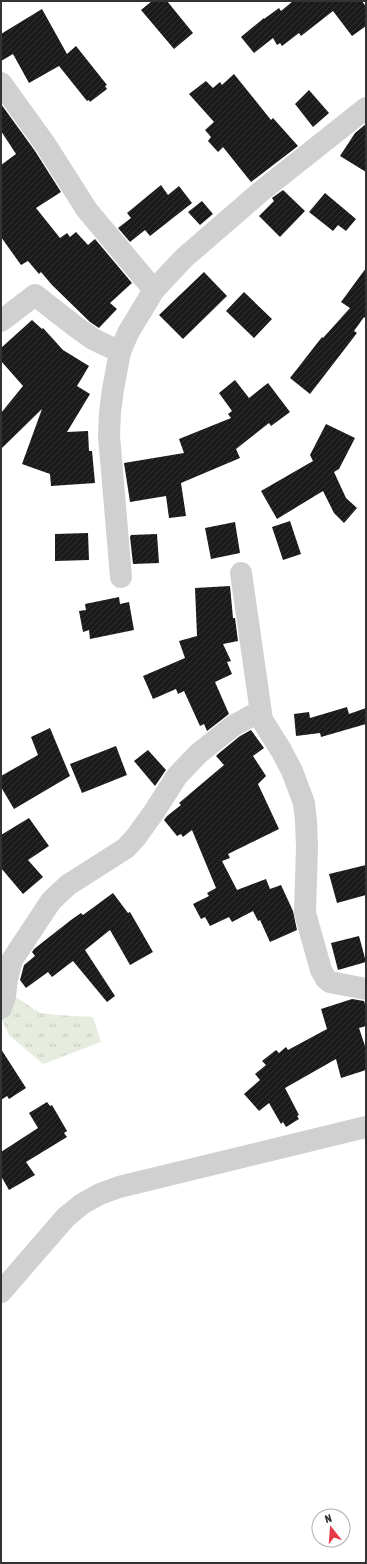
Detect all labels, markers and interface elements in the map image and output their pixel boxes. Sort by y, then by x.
north arrow [311,1508,351,1548]
text: N [323,1512,333,1525]

